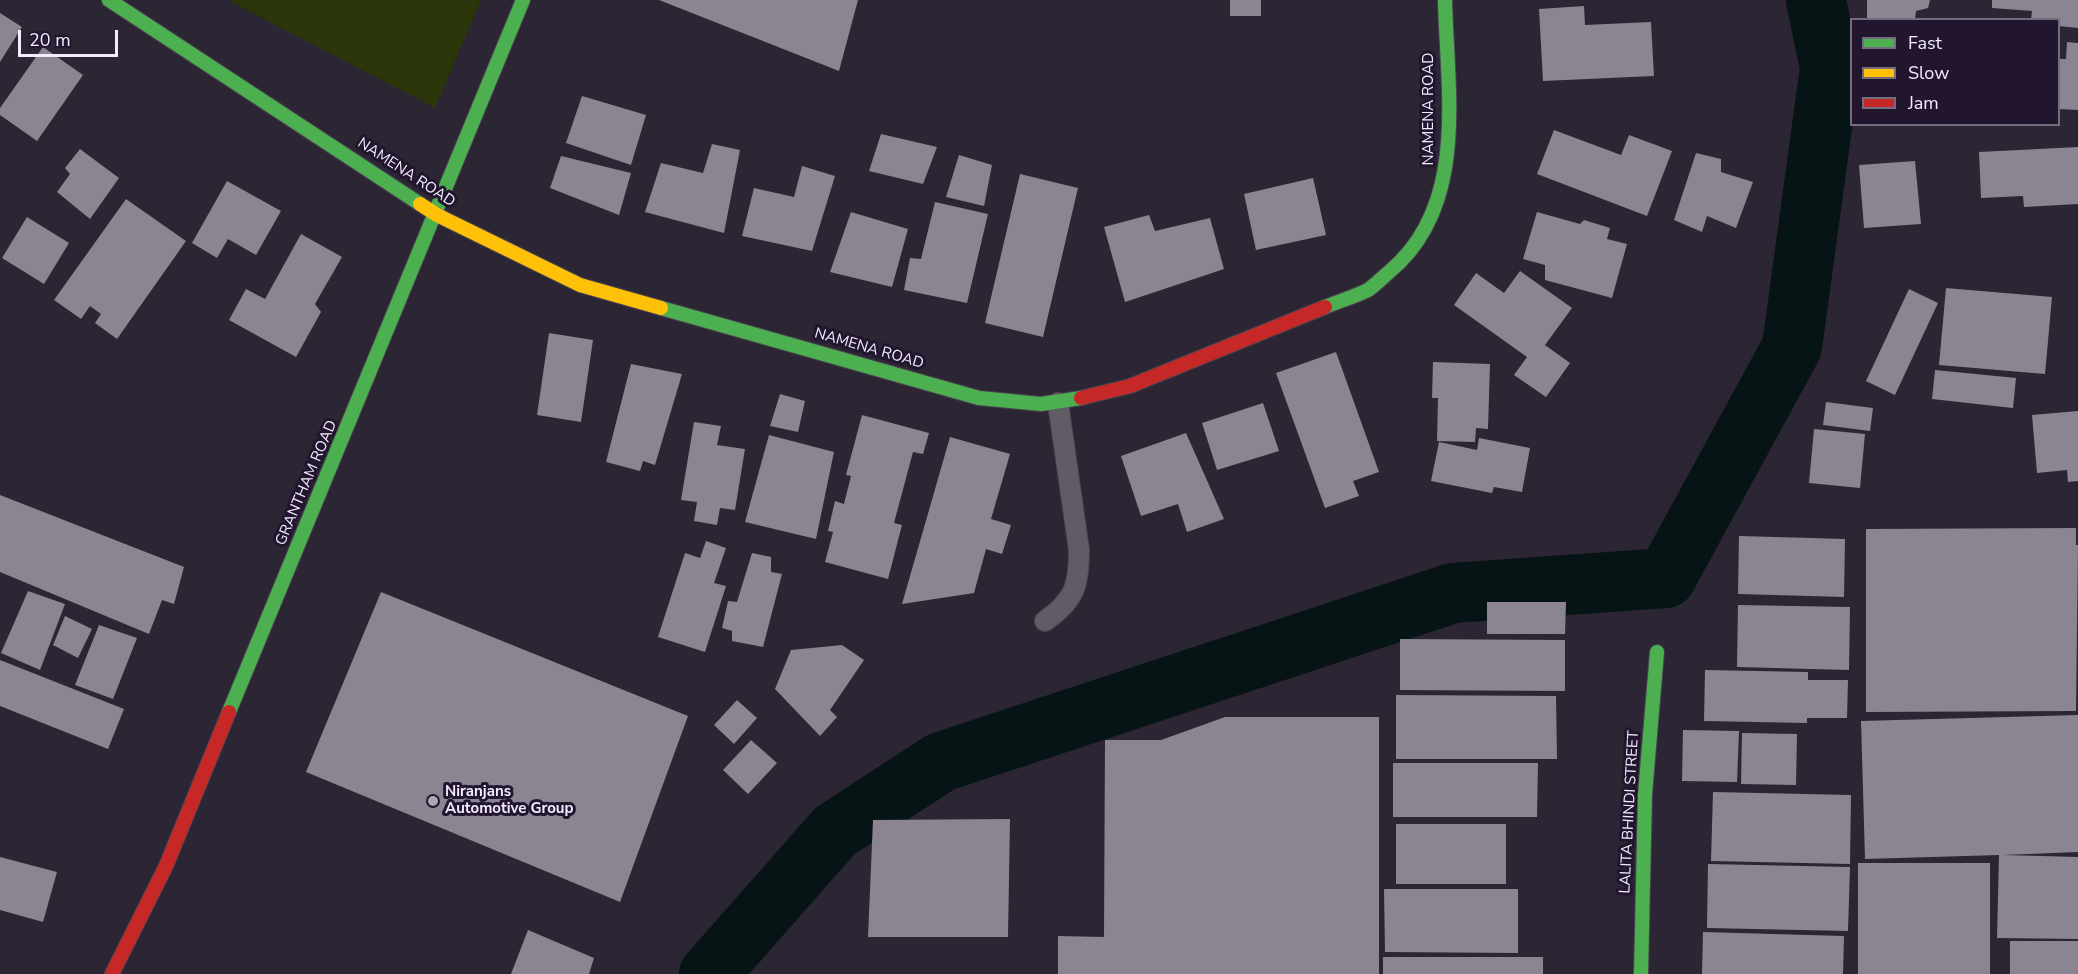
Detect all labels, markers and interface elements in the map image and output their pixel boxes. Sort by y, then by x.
scale bar [21,18,122,56]
legend [1850,18,2060,126]
text: 20 m [29,28,71,52]
text: Fast [1908,31,1942,55]
street label: NAMENA ROAD [1420,53,1438,165]
text: Slow [1908,61,1949,85]
text: Jam [1908,91,1939,115]
street label: NAMENA ROAD [354,135,458,211]
street label: NAMENA ROAD [812,325,926,373]
street label: GRANTHAM ROAD [272,418,342,548]
street label: LALITA BHINDI STREET [1617,730,1643,894]
place label: Niranjans Automotive Group [445,783,574,818]
marker: Niranjans Automotive Group [426,794,440,808]

